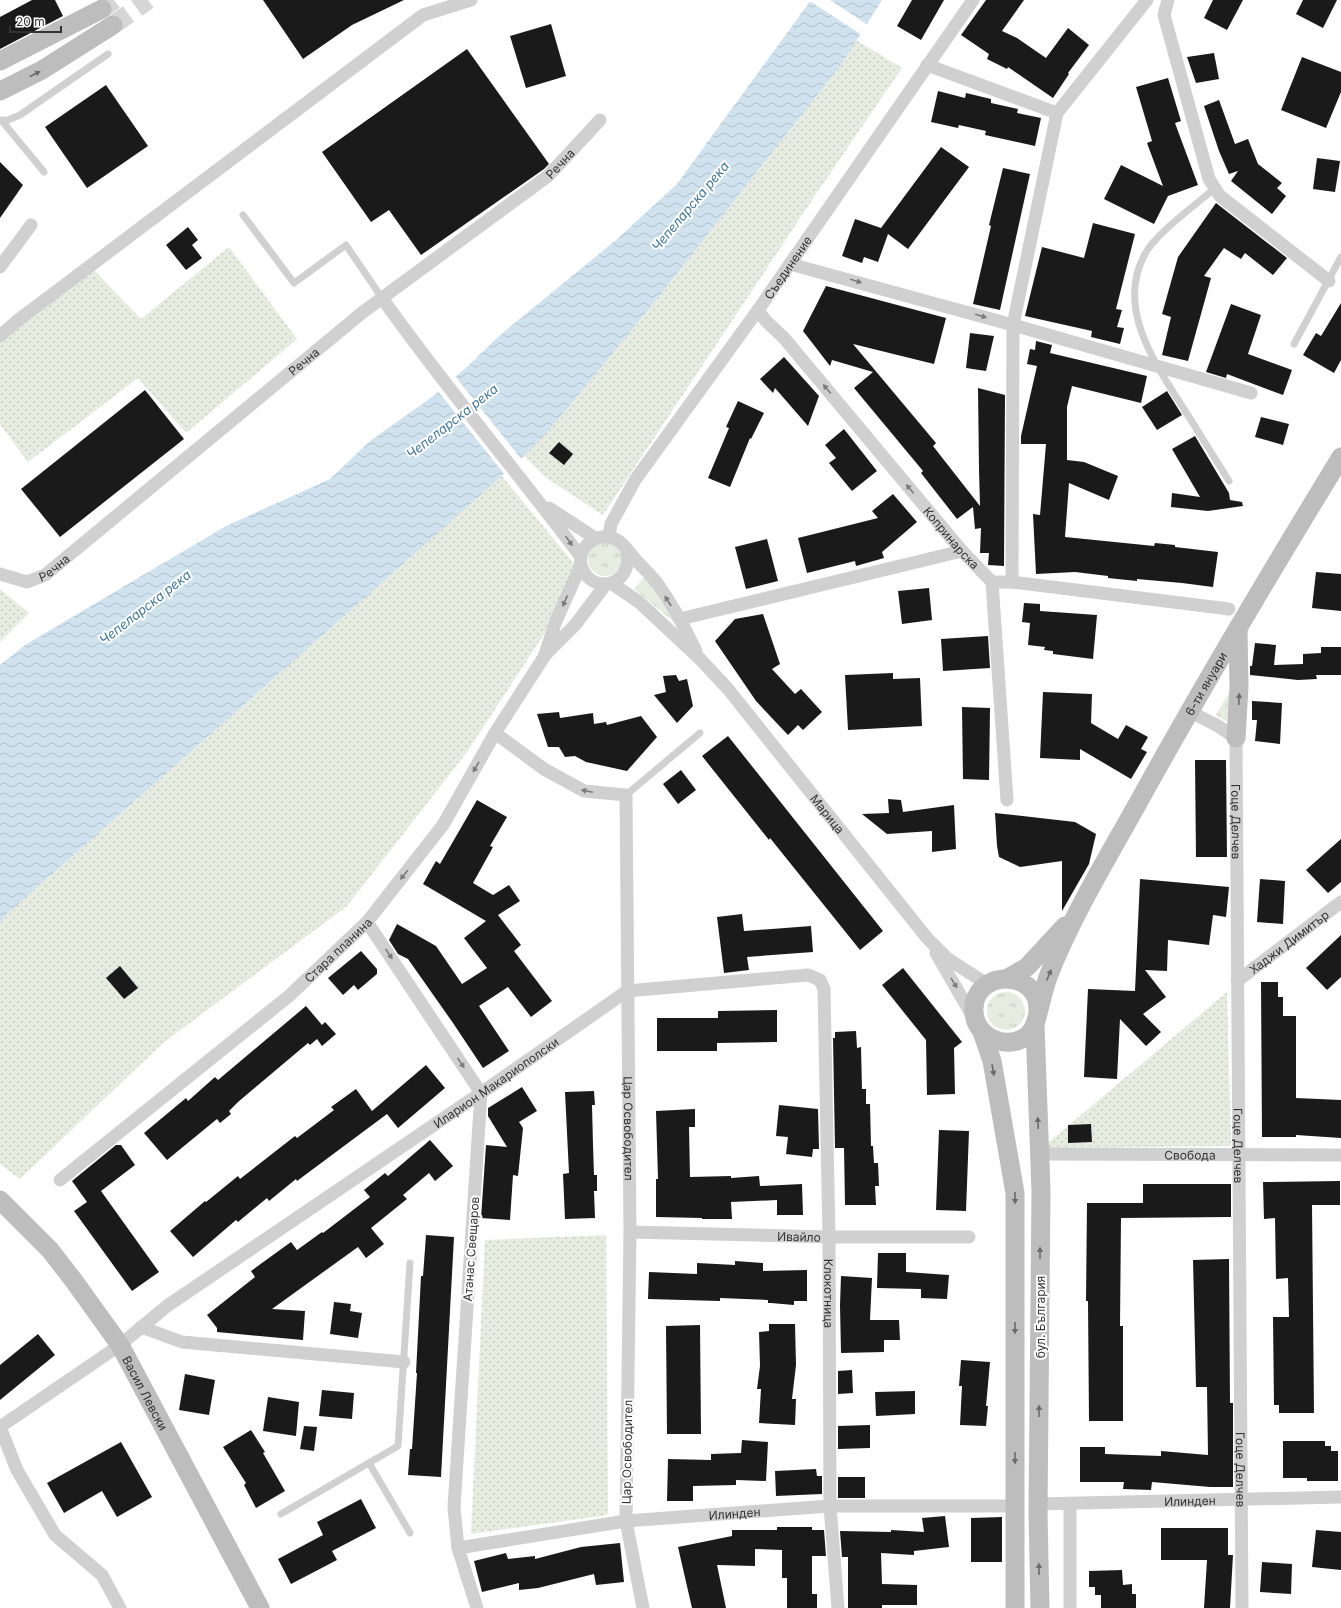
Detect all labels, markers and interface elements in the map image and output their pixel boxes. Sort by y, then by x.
scale bar [10,8,61,34]
text: 20 m [16,14,45,29]
one-way arrow [29,70,41,77]
street label: Речна [542,145,577,181]
water label: Чепеларска река [648,158,732,254]
street label: Съединение [760,233,815,302]
one-way arrow [850,278,862,284]
one-way arrow [975,313,987,319]
street label: Речна [285,344,322,378]
water label: Чепеларска река [403,380,501,462]
one-way arrow [822,384,831,395]
one-way arrow [906,483,915,494]
street label: Копринарска [920,503,983,572]
one-way arrow [565,536,573,547]
street label: Речна [36,551,72,584]
water label: Чепеларска река [96,566,194,648]
one-way arrow [562,595,568,607]
one-way arrow [665,595,672,607]
street label: 6-ти януари [1181,649,1230,718]
one-way arrow [1235,693,1242,705]
one-way arrow [472,761,479,773]
street label: Гоце Делчев [1229,784,1244,860]
one-way arrow [581,787,594,793]
street label: Марица [807,791,848,836]
one-way arrow [399,869,408,880]
street label: Хаджи Димитър [1246,907,1332,977]
street label: Стара планина [301,915,375,985]
one-way arrow [385,949,393,959]
one-way arrow [1047,969,1053,981]
one-way arrow [951,977,958,989]
street label: Иларион Макариополски [430,1034,561,1131]
one-way arrow [457,1057,464,1068]
one-way arrow [990,1063,996,1076]
street label: Цар Освободител [621,1076,637,1181]
street label: Гоце Делчев [1231,1108,1247,1184]
one-way arrow [1035,1116,1041,1129]
street label: Свобода [1164,1147,1216,1162]
one-way arrow [1012,1192,1018,1205]
street label: Атанас Свещаров [460,1196,482,1302]
street label: Ивайло [777,1228,821,1244]
one-way arrow [1037,1246,1043,1259]
street label: Клокотница [822,1259,837,1328]
street label: бул. България [1033,1276,1048,1358]
one-way arrow [1012,1322,1018,1335]
street label: Васил Левски [120,1353,171,1433]
street label: Цар Освободител [619,1400,635,1504]
one-way arrow [1036,1404,1042,1417]
street label: Гоце Делчев [1233,1432,1249,1508]
one-way arrow [1012,1452,1018,1465]
street label: Илинден [1164,1492,1216,1509]
street label: Илинден [708,1504,761,1522]
one-way arrow [1036,1563,1043,1575]

